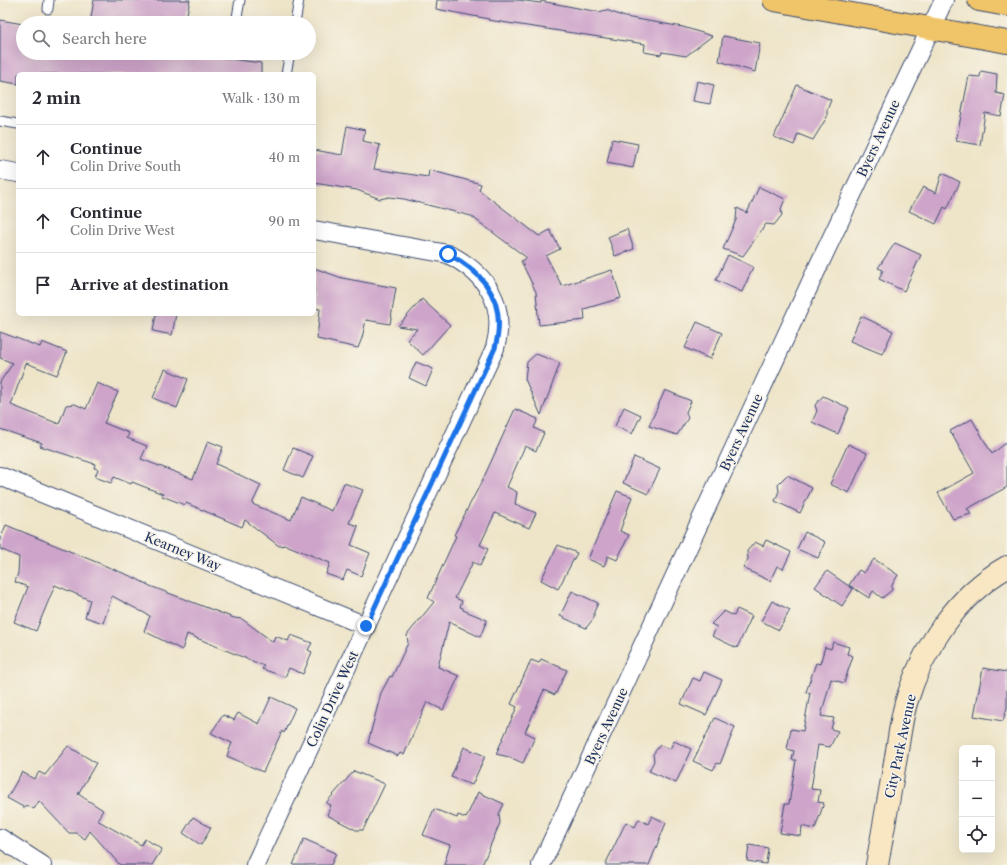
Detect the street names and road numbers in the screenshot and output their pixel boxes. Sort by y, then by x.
street label: Byers Avenue [853,97,903,179]
street label: Byers Avenue [716,391,766,473]
street label: Kearney Way [142,528,224,574]
street label: Colin Drive West [303,648,362,750]
street label: Byers Avenue [581,685,631,767]
street label: City Park Avenue [881,692,919,800]

